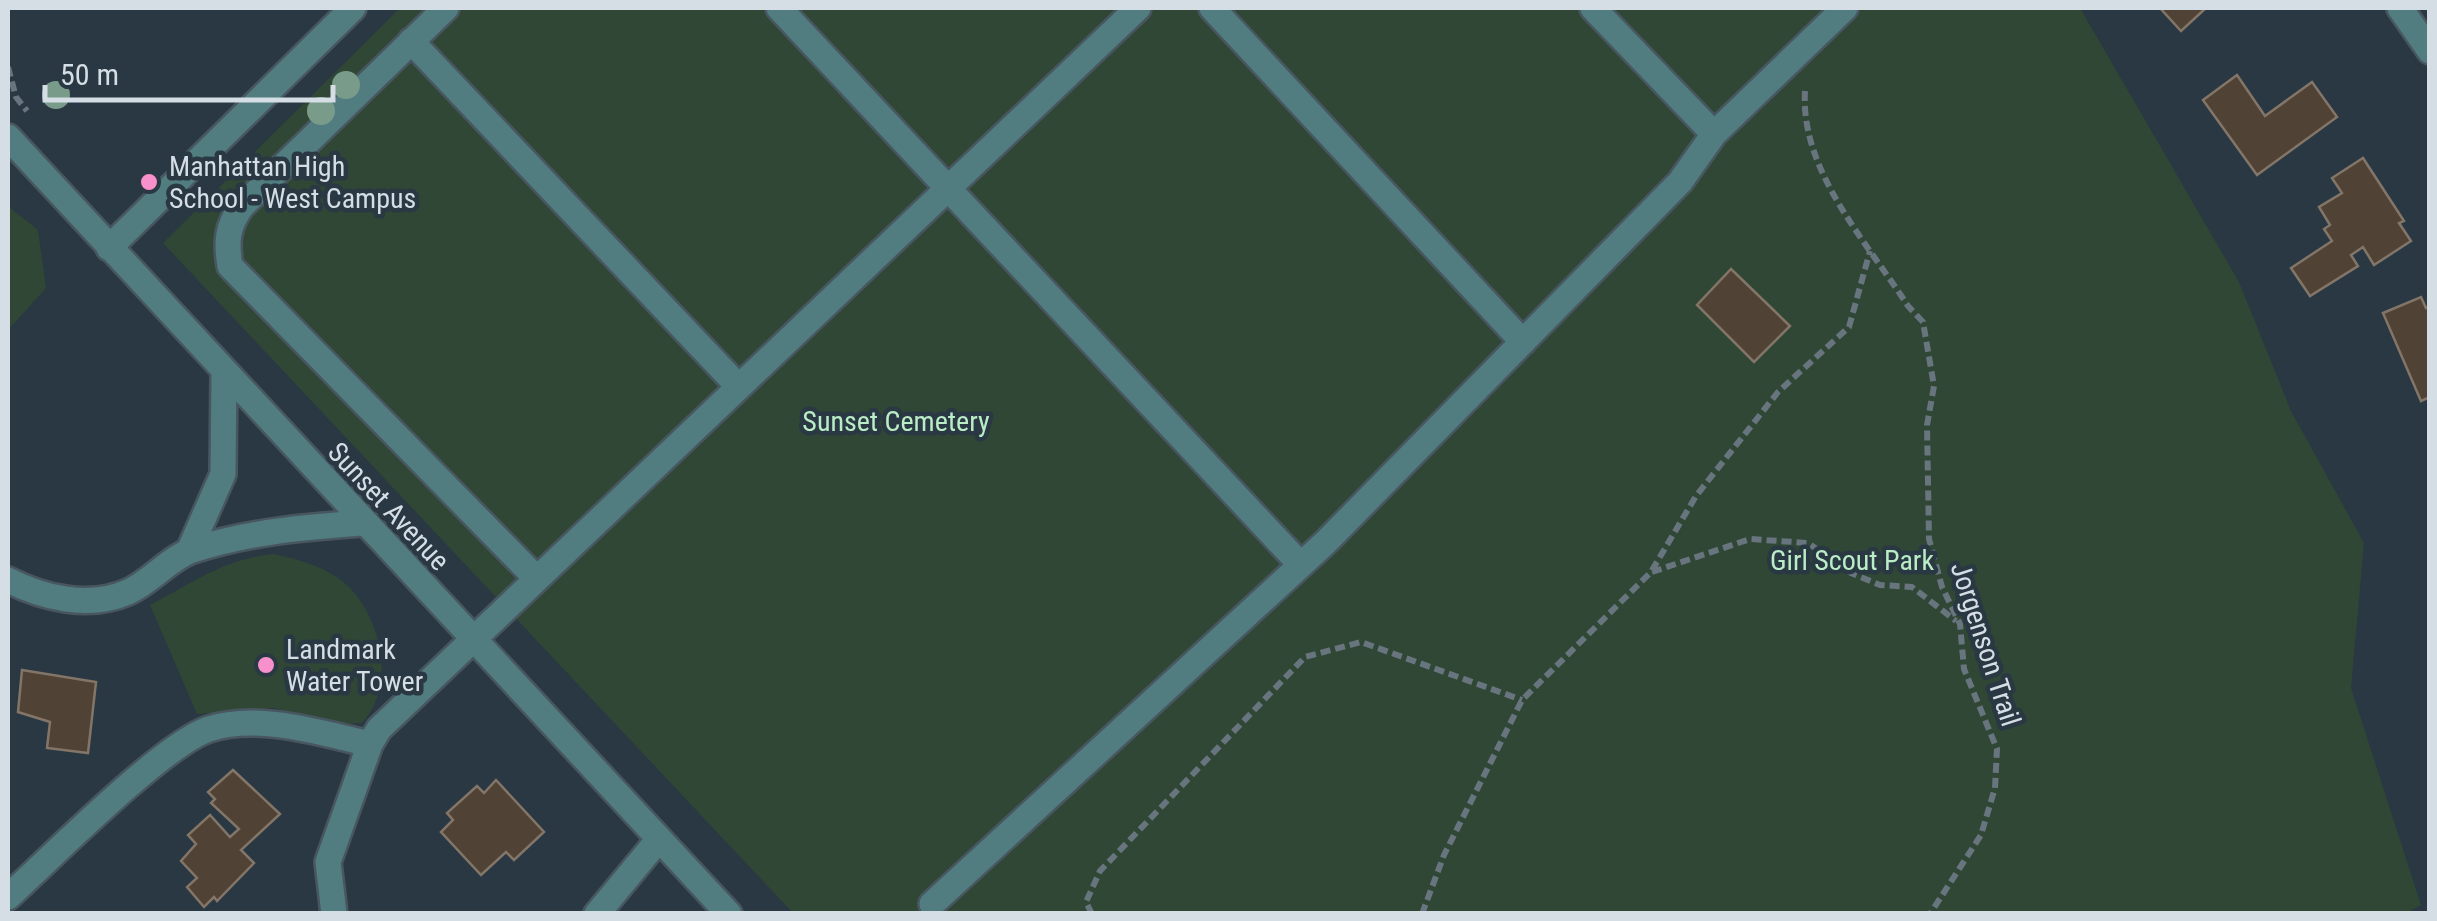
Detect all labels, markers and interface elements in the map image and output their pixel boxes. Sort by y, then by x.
scale bar [45,40,332,102]
text: 50 m [60,57,119,92]
place label: Manhattan High School - West Campus [169,150,416,215]
marker: Manhattan High School - West Campus [138,171,160,193]
park label: Sunset Cemetery [802,405,990,438]
street label: Sunset Avenue [321,436,456,577]
park label: Girl Scout Park [1770,544,1934,577]
street label: Jorgenson Trail [1944,558,2028,730]
place label: Landmark Water Tower [286,633,423,698]
marker: Landmark Water Tower [255,654,277,676]

